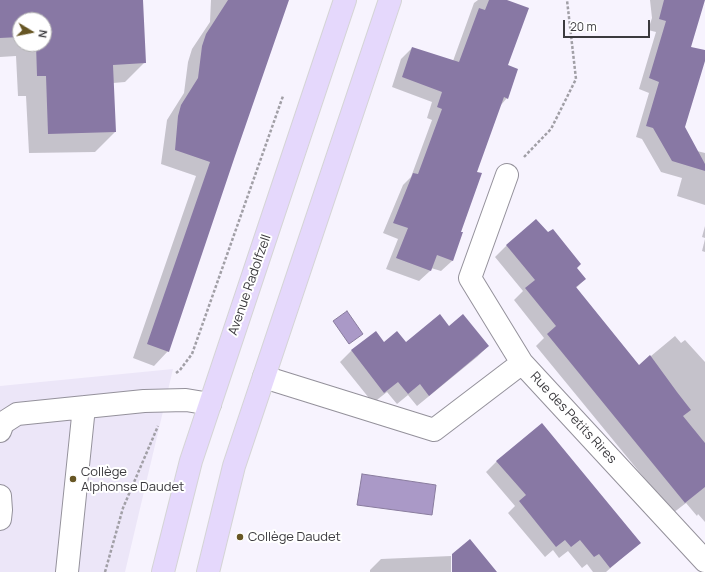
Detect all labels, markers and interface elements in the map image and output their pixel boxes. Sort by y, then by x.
north arrow [12,12,52,52]
scale bar [565,12,652,38]
text: 20 m [570,18,597,35]
text: N [35,29,51,39]
street label: Avenue Radolfzell [225,233,275,337]
street label: Rue des Petits Rires [527,369,619,467]
place label: Collège Alphonse Daudet [81,464,184,495]
marker: Collège Alphonse Daudet [68,474,78,484]
place label: Collège Daudet [248,529,341,545]
marker: Collège Daudet [235,532,245,542]

